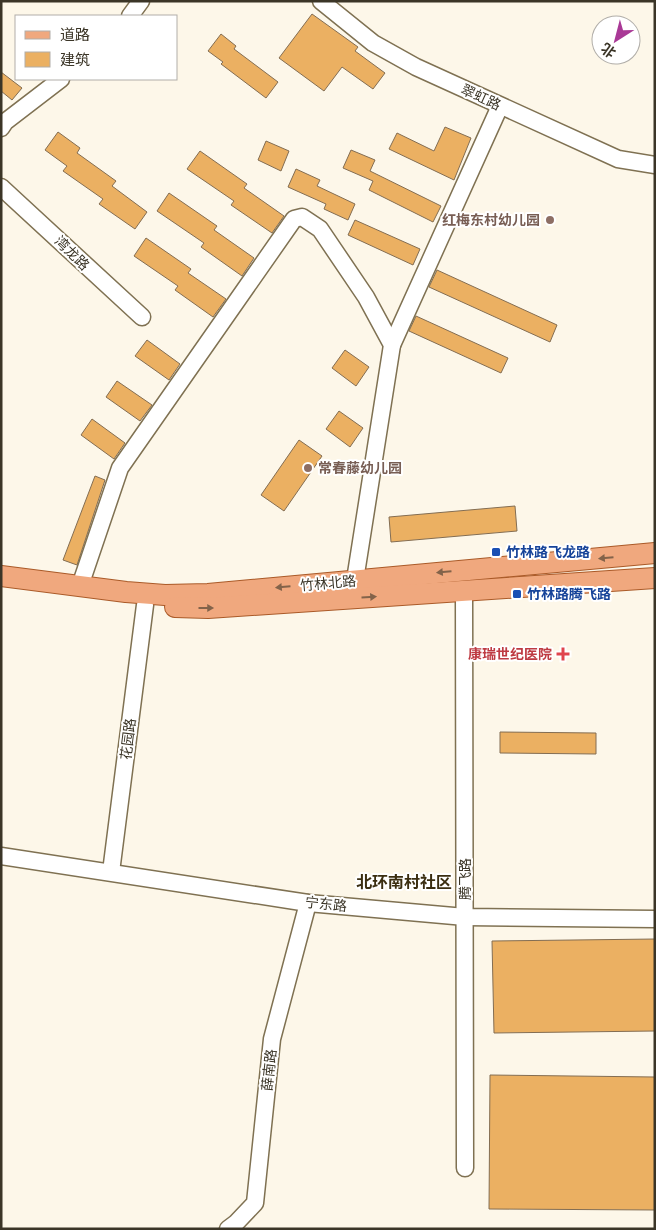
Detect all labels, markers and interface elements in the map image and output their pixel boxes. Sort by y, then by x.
legend [15,15,178,80]
north arrow [591,15,641,65]
text: 道路 [60,25,90,44]
text: 北 [597,39,619,62]
text: 建筑 [60,50,90,69]
street label: 翠虹路 [458,80,504,114]
place label: 红梅东村幼儿园 [442,211,540,229]
marker: 红梅东村幼儿园 [544,214,556,226]
street label: 湾龙路 [51,232,93,274]
place label: 常春藤幼儿园 [318,459,402,477]
marker: 常春藤幼儿园 [302,462,314,474]
place label: 竹林路飞龙路 [506,543,590,561]
marker: 竹林路飞龙路 [490,546,502,558]
one-way arrow [598,554,614,562]
one-way arrow [436,568,452,576]
street label: 竹林北路 [299,572,357,594]
one-way arrow [274,583,290,591]
place label: 竹林路腾飞路 [527,585,611,603]
marker: 竹林路腾飞路 [511,588,523,600]
one-way arrow [361,593,377,601]
one-way arrow [199,604,215,612]
place label: 康瑞世纪医院 [468,645,552,663]
marker: 康瑞世纪医院 [556,647,570,661]
street label: 花园路 [117,717,139,761]
street label: 腾飞路 [456,858,474,900]
district label: 北环南村社区 [356,872,452,892]
street label: 宁东路 [304,893,348,915]
street label: 薛南路 [258,1048,280,1092]

